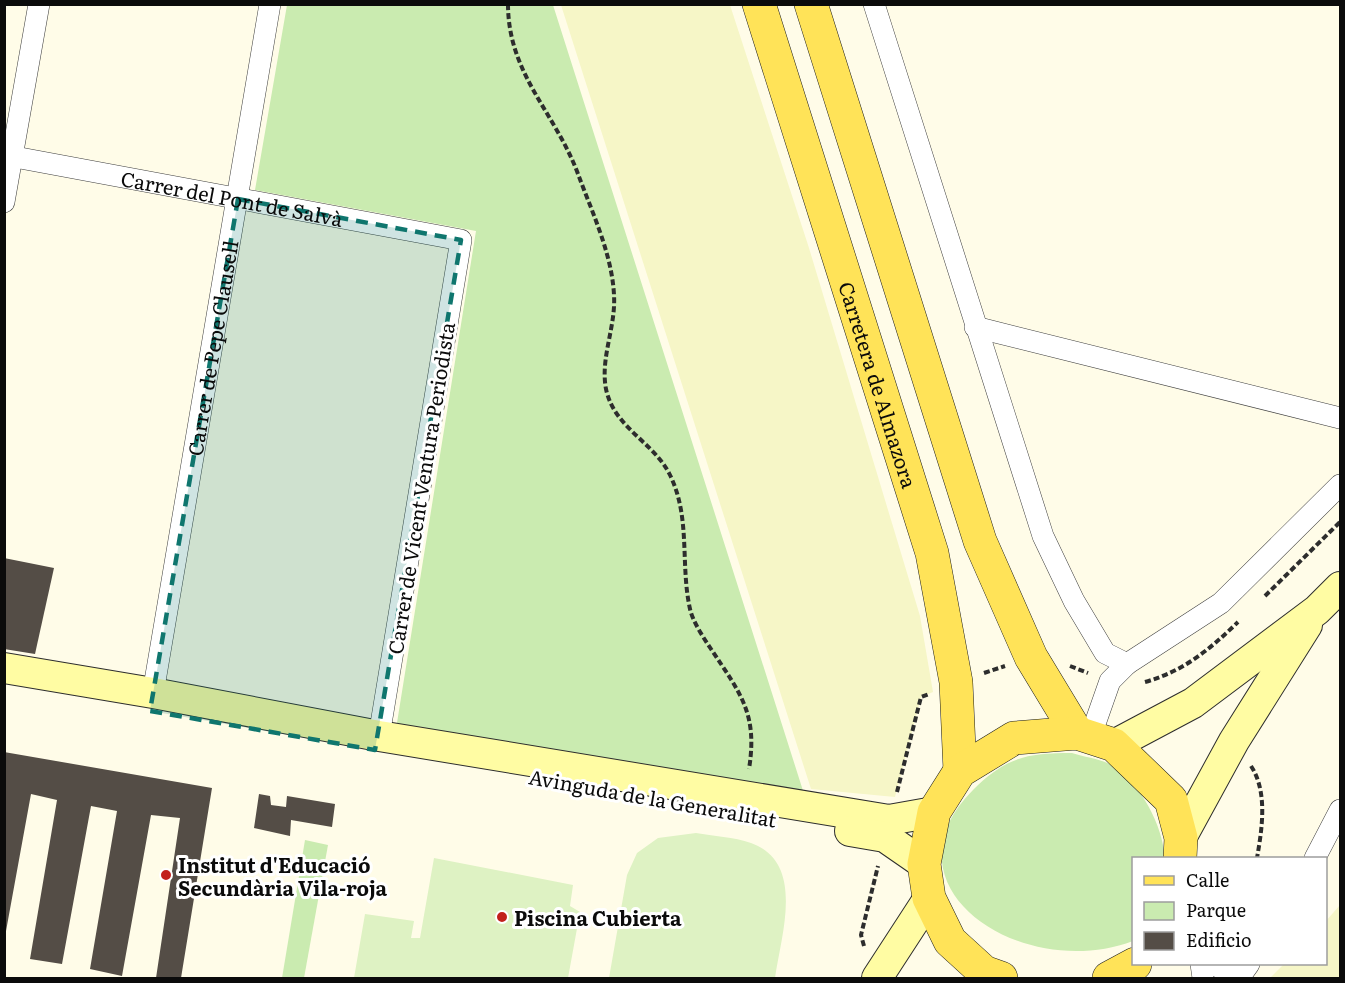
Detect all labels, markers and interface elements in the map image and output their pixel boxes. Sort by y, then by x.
street label: Carrer del Pont de Salvà [119,162,346,233]
street label: Carrer de Pepe Clausell [179,238,245,458]
street label: Carretera de Almazora [832,277,926,492]
street label: Carrer de Vicent Ventura Periodista [379,320,461,656]
street label: Avinguda de la Generalitat [527,760,779,834]
place label: Institut d'Educació Secundària Vila-roja [178,849,388,902]
legend [1132,857,1327,965]
text: Calle [1186,866,1229,893]
marker: Institut d'Educació Secundària Vila-roja [159,868,173,882]
text: Parque [1186,896,1246,923]
place label: Piscina Cubierta [514,902,682,932]
marker: Piscina Cubierta [495,910,509,924]
text: Edificio [1186,926,1252,953]

